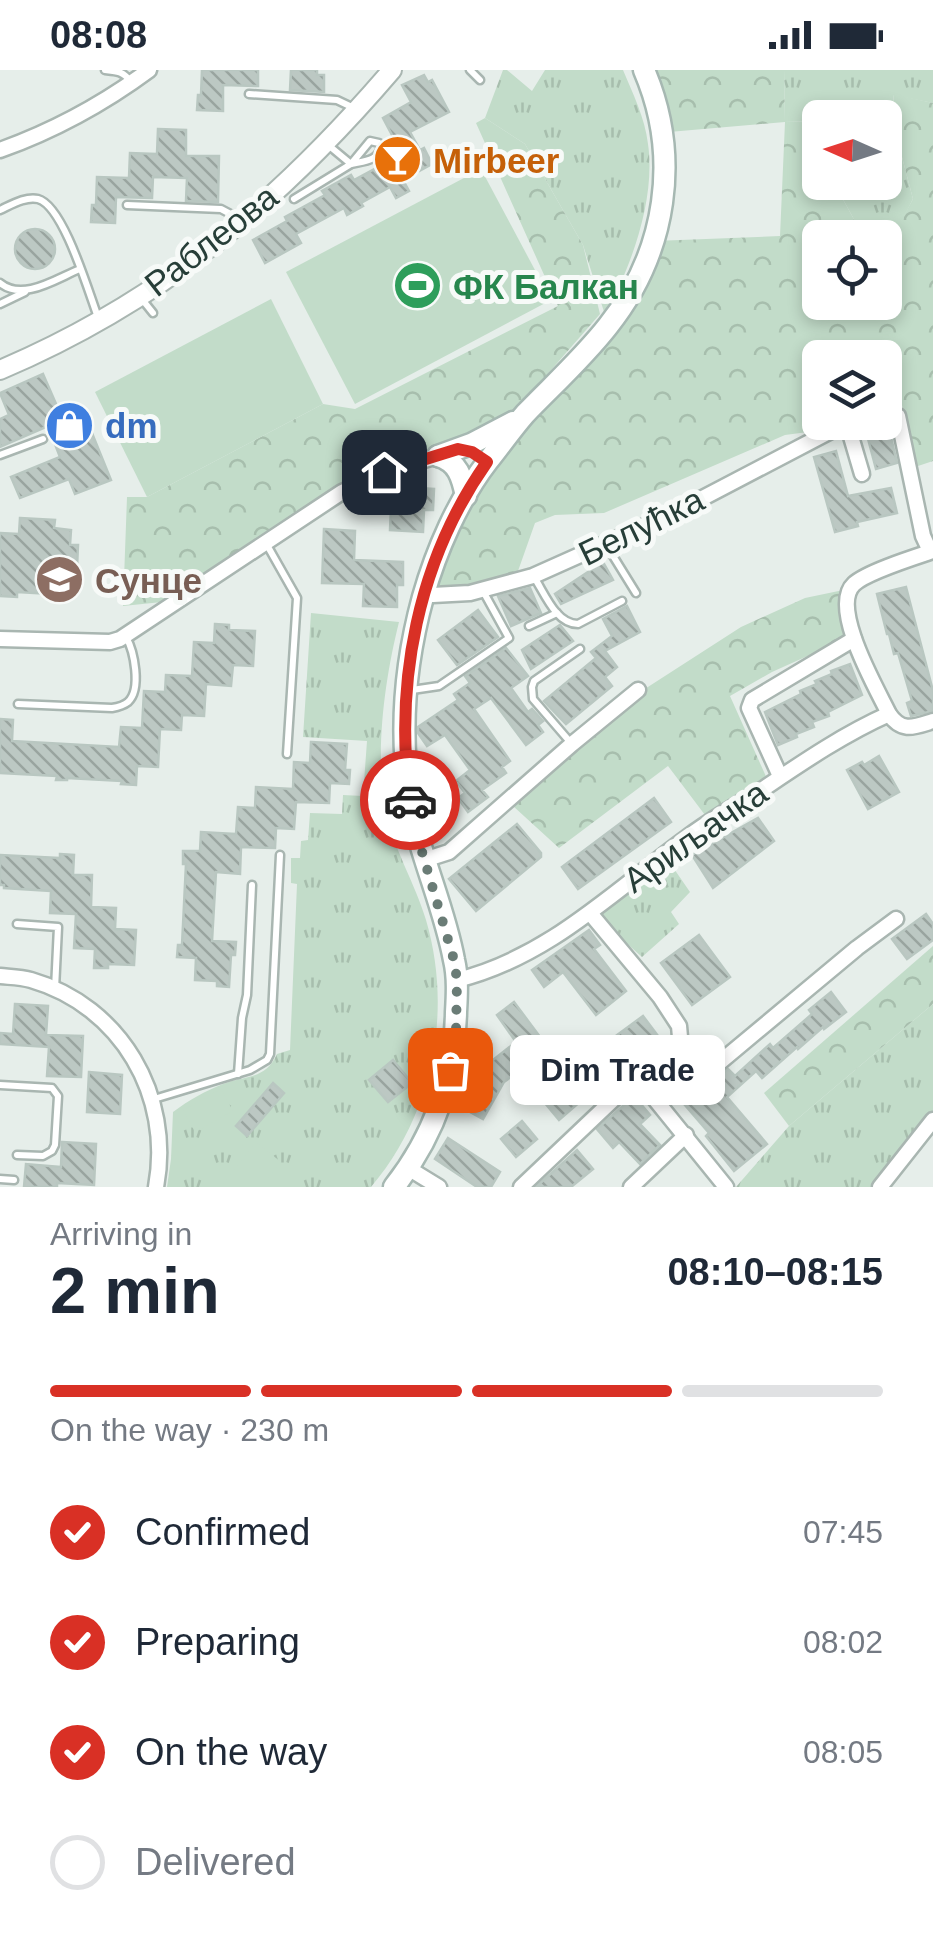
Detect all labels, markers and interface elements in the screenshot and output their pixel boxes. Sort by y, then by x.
text: 08:08 [50,14,147,56]
north arrow [802,100,902,200]
map controls [802,100,902,440]
bar icon: Mirbeer [372,134,424,186]
place label: Mirbeer [433,141,560,180]
street label: Раблеова [137,176,285,304]
button: locate [802,220,902,320]
sports icon: ФК Балкан [392,260,444,312]
place label: ФК Балкан [453,267,639,306]
button: layers [802,340,902,440]
shop icon: dm [44,399,96,451]
place label: dm [105,406,158,445]
pin [342,430,427,515]
icon: home [357,445,412,500]
street label: Белућка [572,479,710,573]
school or university icon: Сунце [34,554,86,606]
place label: Сунце [95,561,202,600]
courier [360,750,460,850]
street label: Ариљачка [616,772,775,900]
icon: car [383,773,438,828]
pin [408,1028,493,1113]
callout: Dim Trade [510,1035,725,1105]
icon: bag [423,1043,478,1098]
text: Dim Trade [540,1052,695,1088]
text: Arriving in [50,1216,192,1252]
text: 08:10–08:15 [667,1251,883,1293]
text: 2 min [50,1254,220,1327]
text: On the way · 230 m [50,1412,329,1448]
icon: check [50,1505,105,1560]
text: Confirmed [135,1511,310,1553]
text: 07:45 [803,1514,883,1550]
icon: check [50,1615,105,1670]
text: Preparing [135,1621,300,1663]
text: 08:02 [803,1624,883,1660]
icon: check [50,1725,105,1780]
text: On the way [135,1731,327,1773]
text: 08:05 [803,1734,883,1770]
text: Delivered [135,1841,296,1883]

